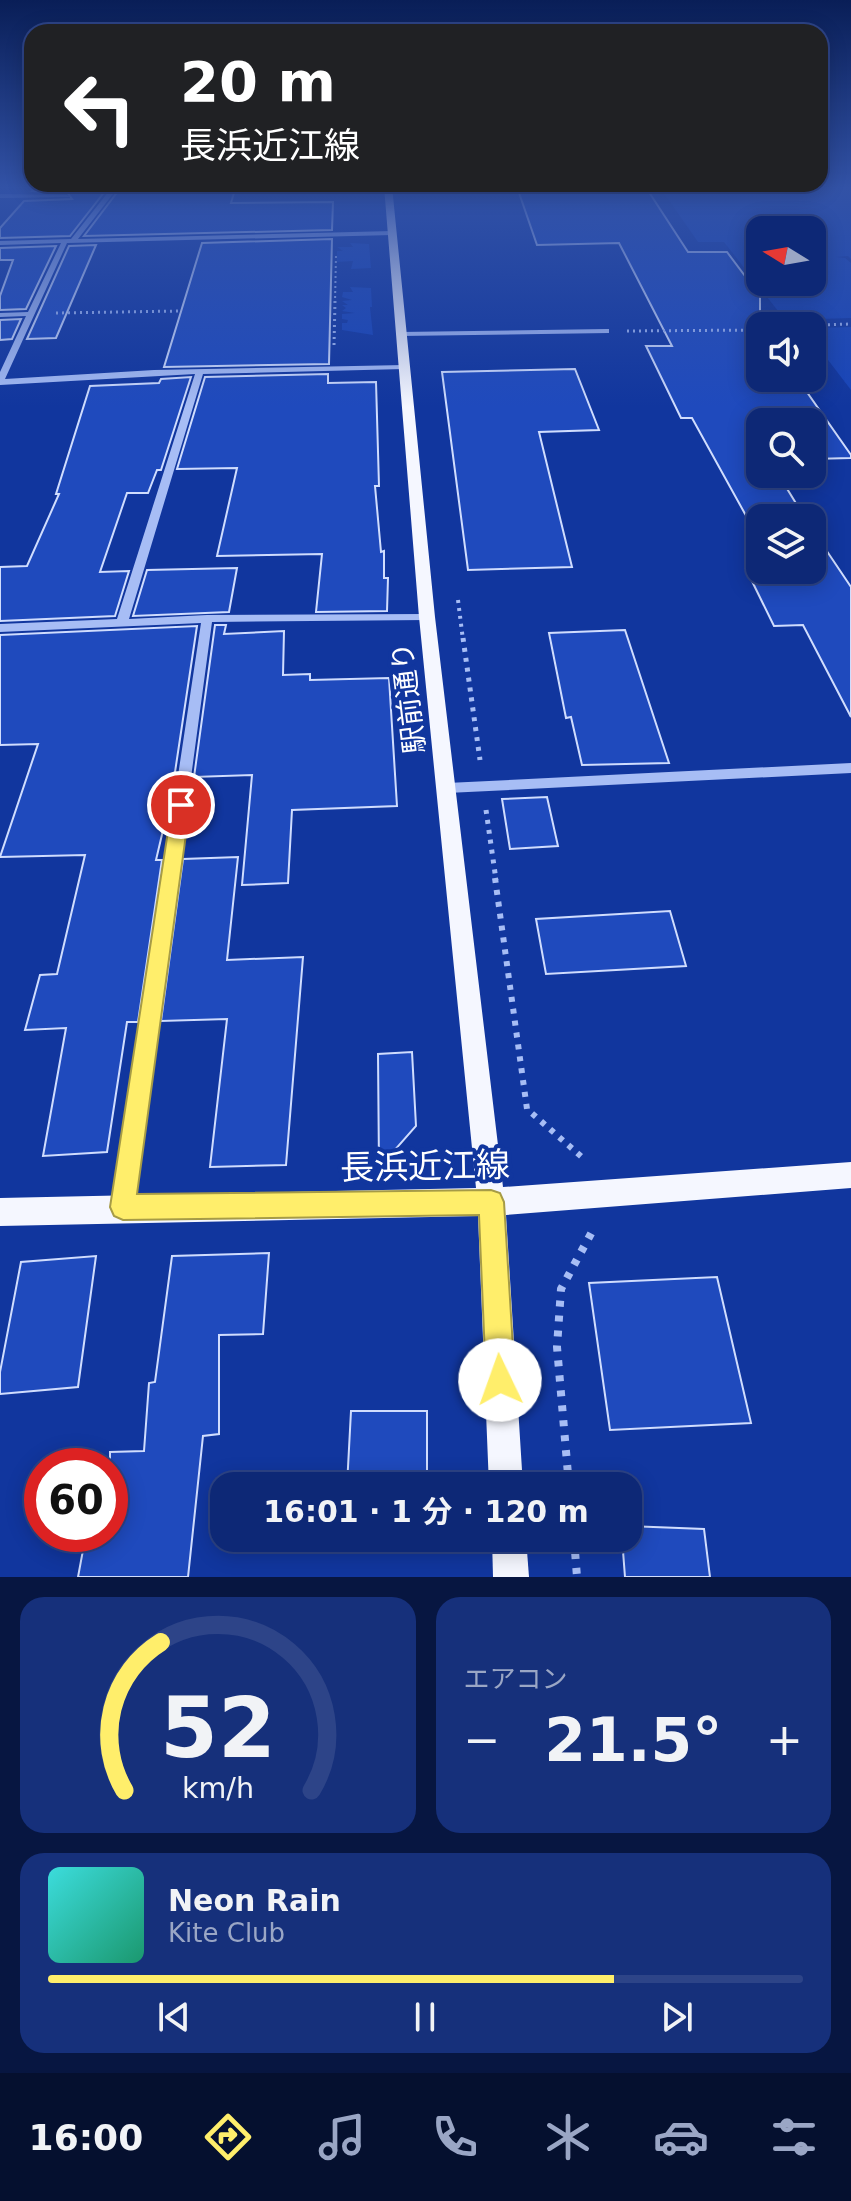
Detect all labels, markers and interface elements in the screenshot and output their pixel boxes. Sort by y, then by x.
text: 20 m [180,49,336,114]
icon: left [48,56,152,160]
text: 長浜近江線 [180,125,360,166]
north arrow [746,216,826,296]
map controls [746,216,826,584]
button: sound [746,312,826,392]
button: search [746,408,826,488]
button: layers [746,504,826,584]
street label: 駅前通り [385,640,432,756]
pin [147,771,215,839]
icon: arrive [159,783,203,827]
street label: 長浜近江線 [340,1145,510,1187]
position arrow [458,1338,542,1422]
speed limit sign: 60 [24,1448,128,1552]
text: 16:01 · 1 分 · 120 m [263,1494,589,1529]
text: エアコン [464,1664,568,1694]
text: 52 [160,1680,276,1777]
text: 21.5° [544,1705,722,1775]
text: − [464,1714,500,1765]
text: + [766,1714,803,1765]
text: km/h [182,1771,254,1805]
text: Neon Rain [168,1883,341,1918]
text: Kite Club [168,1918,285,1948]
icon: previous [152,1995,196,2039]
icon: pause [403,1995,447,2039]
icon: next [655,1995,699,2039]
icon: directions [200,2109,256,2165]
icon: music [314,2109,370,2165]
icon: phone [427,2109,483,2165]
icon: climate [540,2109,596,2165]
icon: car [653,2109,709,2165]
icon: filters [766,2109,822,2165]
text: 16:00 [29,2117,143,2158]

